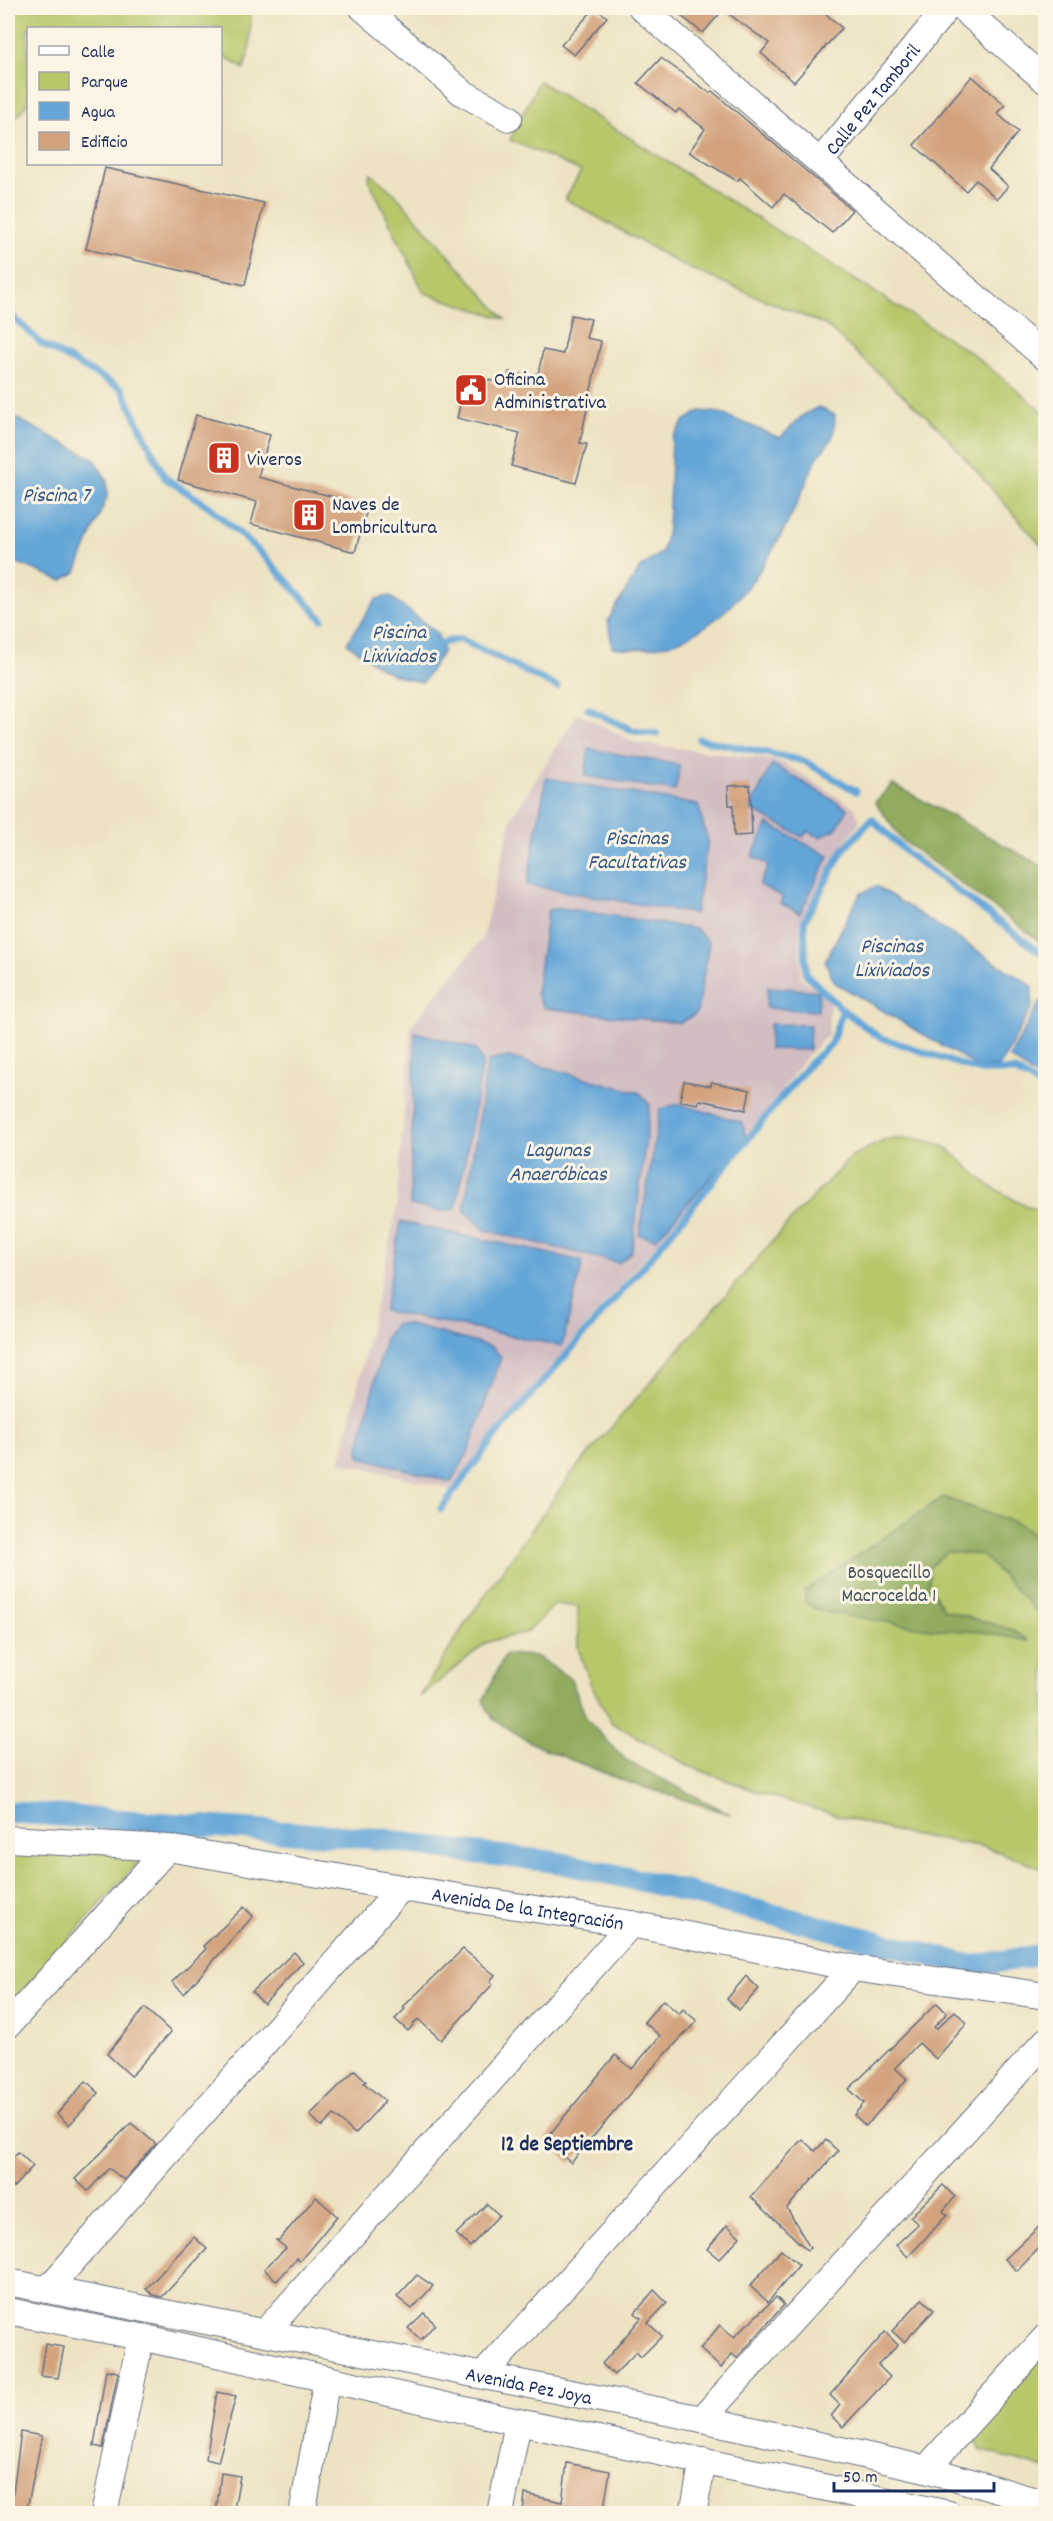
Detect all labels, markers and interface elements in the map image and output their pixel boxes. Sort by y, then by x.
legend [27,27,222,165]
street label: Calle Pez Tamboril [820,39,929,162]
text: Calle [81,41,115,66]
text: Parque [81,71,128,96]
text: Agua [81,101,115,126]
text: Edificio [81,131,128,156]
place label: Oficina Administrativa [494,367,607,418]
public building icon: Oficina Administrativa [453,372,489,408]
building icon: Viveros [206,440,242,476]
place label: Viveros [247,447,302,475]
water label: Piscina 7 [23,482,92,512]
place label: Naves de Lombricultura [332,492,437,543]
building icon: Naves de Lombricultura [291,497,327,533]
water label: Piscina Lixiviados [362,619,437,673]
water label: Piscinas Facultativas [588,825,687,879]
water label: Piscinas Lixiviados [855,933,930,987]
water label: Lagunas Anaeróbicas [509,1137,608,1191]
park label: Bosquecillo Macrocelda 1 [842,1560,936,1611]
street label: Avenida De la Integración [429,1882,625,1940]
district label: 12 de Septiembre [501,2131,633,2161]
street label: Avenida Pez Joya [463,2362,595,2414]
scale bar [834,2455,994,2493]
text: 50 m [843,2466,878,2491]

